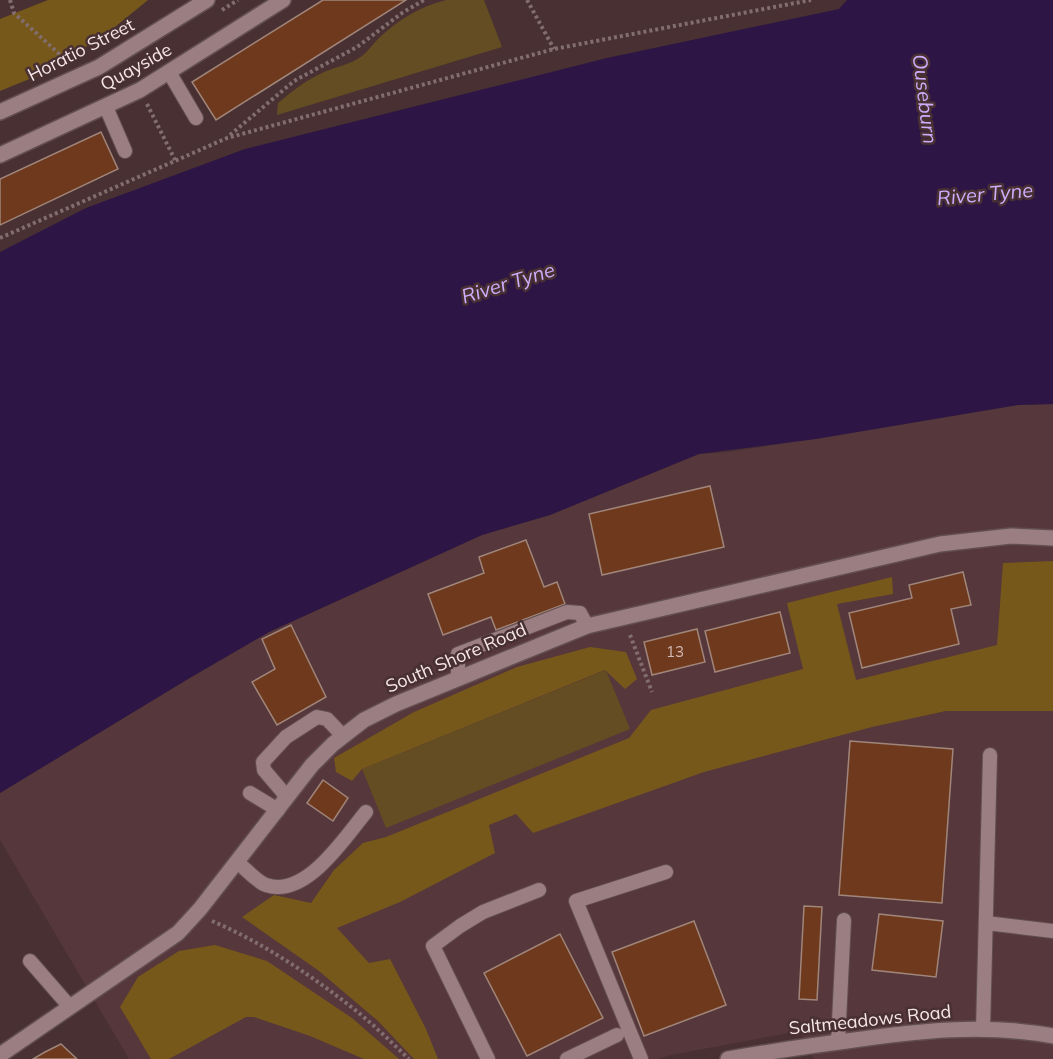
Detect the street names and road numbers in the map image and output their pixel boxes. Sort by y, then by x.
street label: Horatio Street [24,13,138,86]
street label: Quayside [96,38,176,96]
street label: South Shore Road [382,618,530,698]
street label: Saltmeadows Road [788,1000,952,1039]

